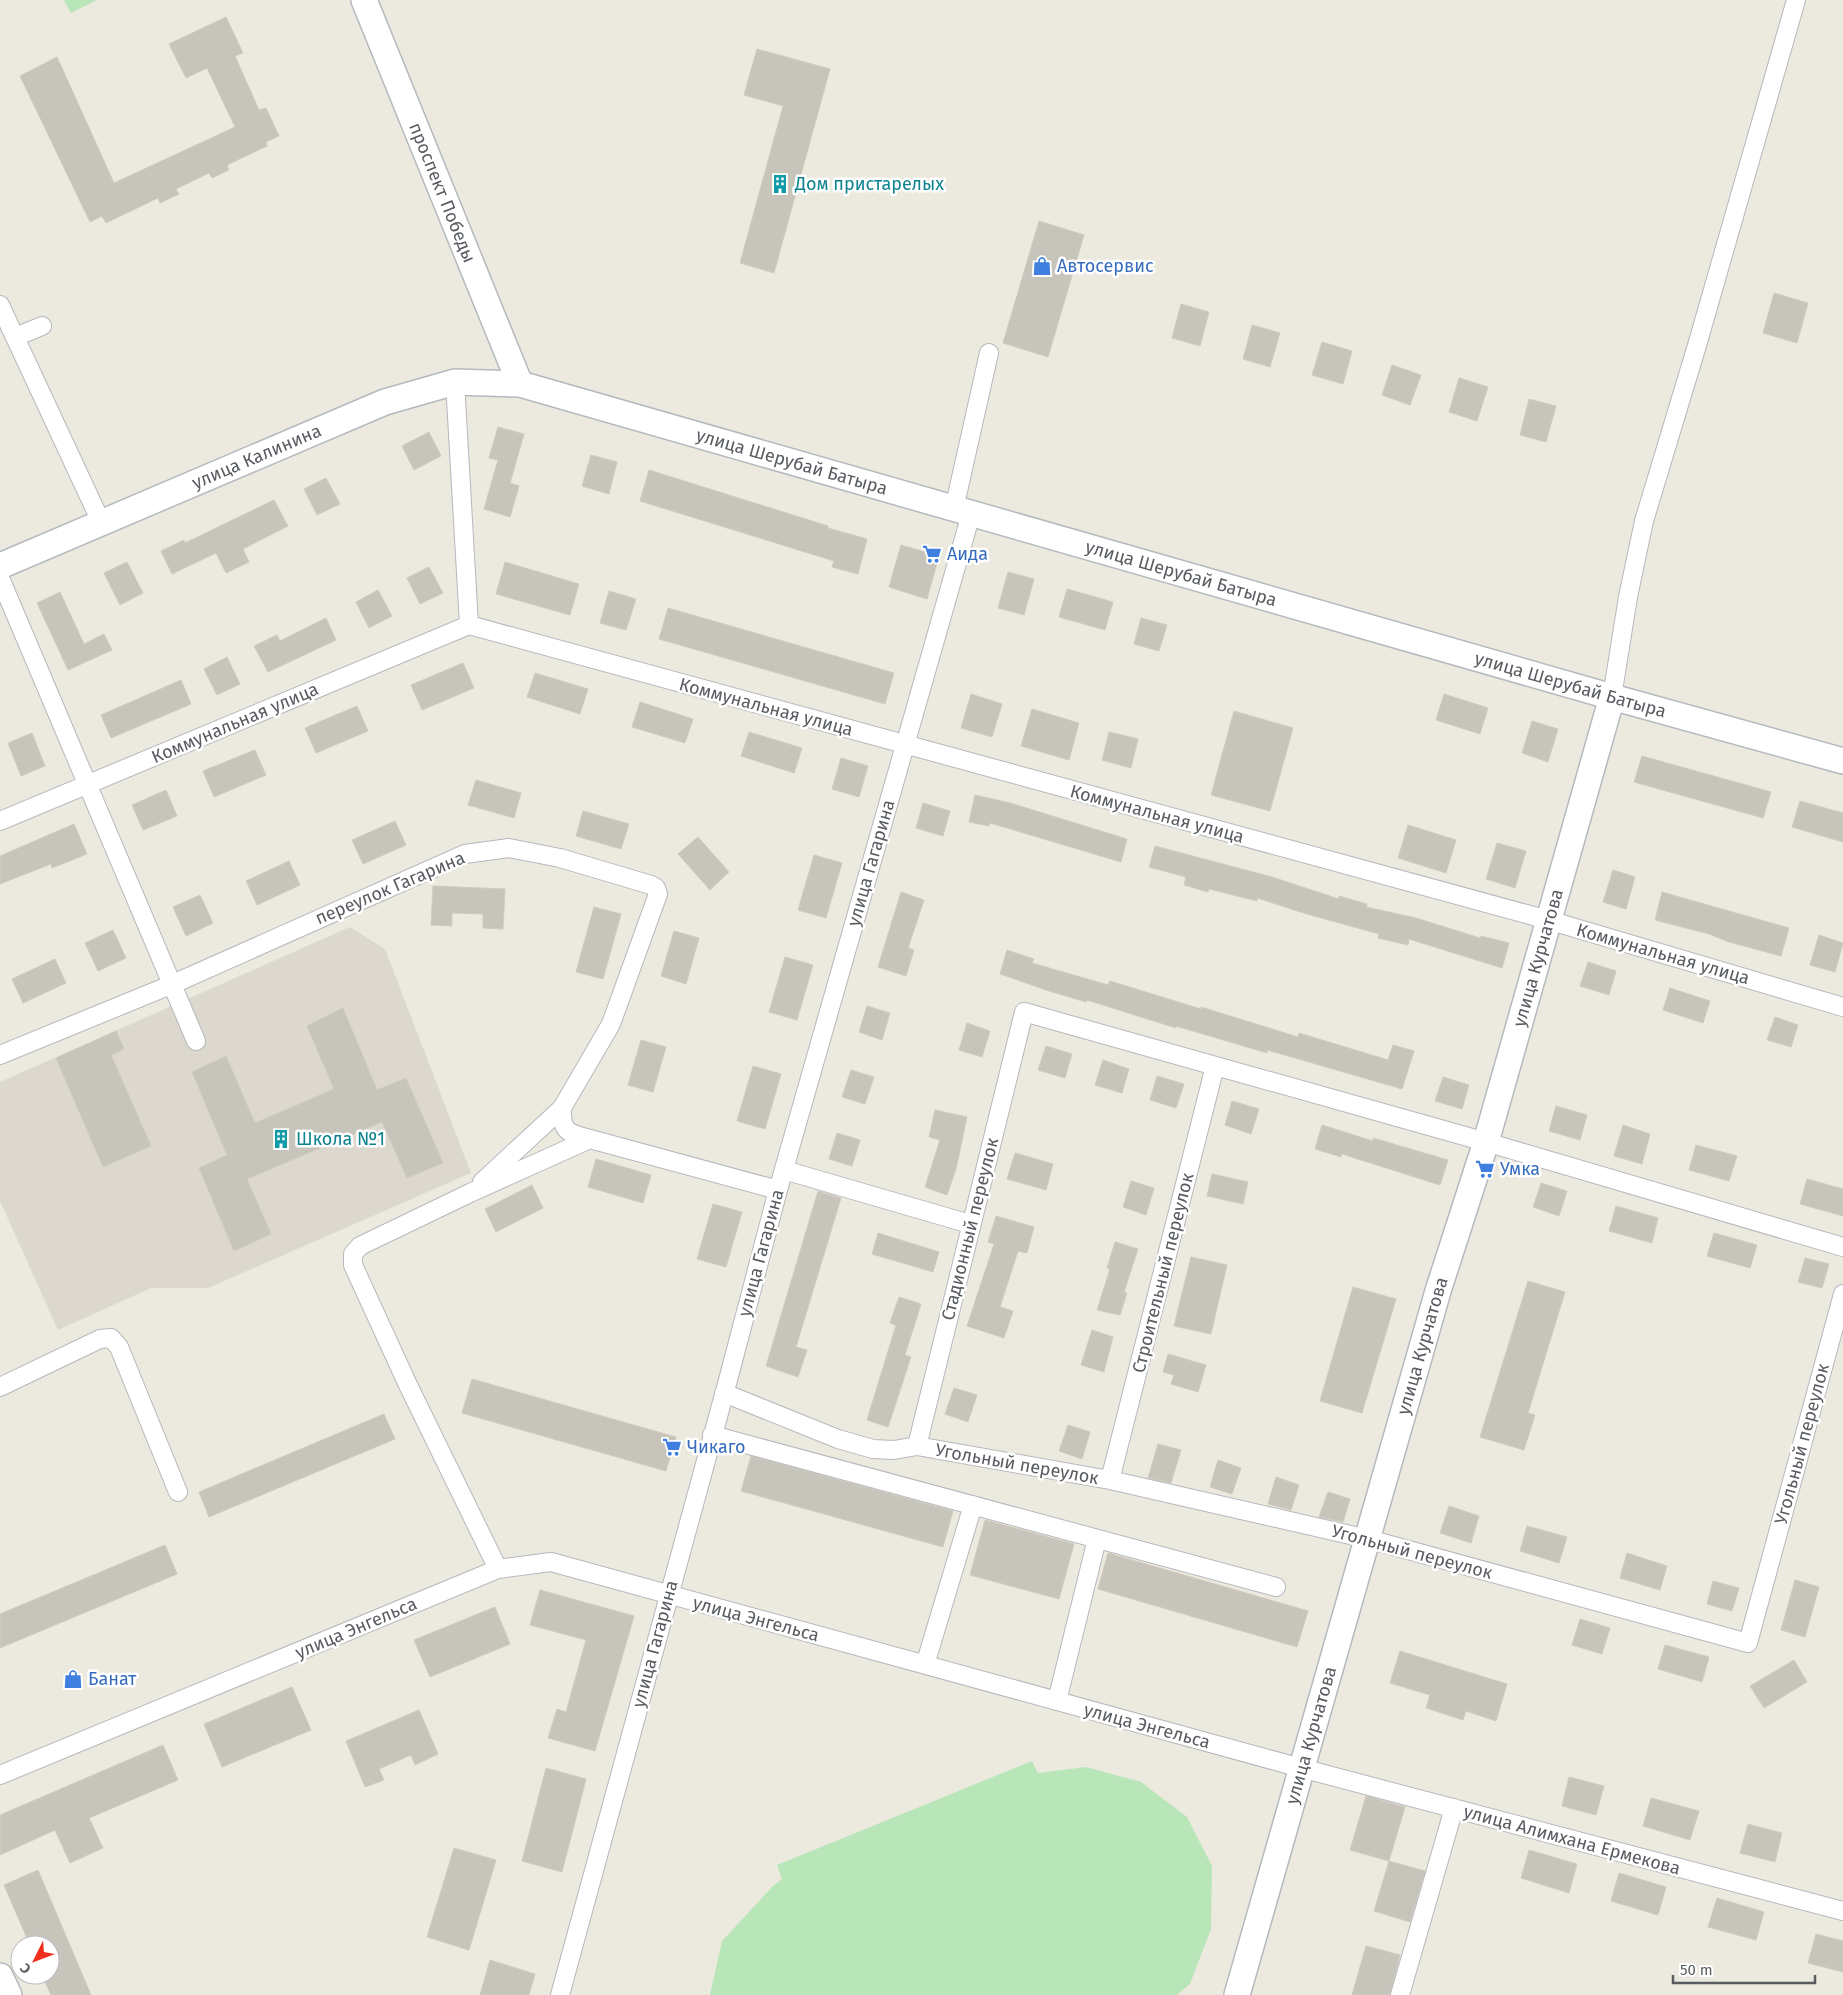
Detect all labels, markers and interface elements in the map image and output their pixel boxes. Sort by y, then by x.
street label: проспект Победы [404,119,481,266]
building icon: Дом пристарелых [769,173,791,195]
place label: Дом пристарелых [794,173,944,195]
shop icon: Автосервис [1031,255,1053,277]
place label: Автосервис [1057,255,1154,277]
street label: улица Калинина [189,419,325,494]
street label: улица Шерубай Батыра [694,424,890,500]
street label: улица Шерубай Батыра [1083,536,1279,611]
supermarket icon: Аида [921,543,943,565]
place label: Аида [947,543,988,565]
street label: улица Шерубай Батыра [1472,647,1669,722]
street label: Коммунальная улица [677,673,855,741]
street label: Коммунальная улица [148,678,322,768]
street label: Коммунальная улица [1068,780,1246,848]
street label: улица Гагарина [842,797,900,929]
street label: переулок Гагарина [312,847,468,929]
street label: улица Курчатова [1508,886,1568,1029]
street label: Коммунальная улица [1574,919,1752,989]
building icon: Школа №1 [270,1128,292,1150]
place label: Школа №1 [296,1128,385,1150]
street label: Стадионный переулок [937,1135,1004,1323]
supermarket icon: Умка [1474,1158,1496,1180]
place label: Умка [1500,1158,1540,1180]
street label: Строительный переулок [1127,1170,1199,1375]
street label: улица Гагарина [733,1187,789,1319]
street label: улица Курчатова [1392,1274,1453,1417]
street label: Угольный переулок [1770,1361,1834,1527]
supermarket icon: Чикаго [661,1436,683,1458]
place label: Чикаго [687,1436,745,1458]
street label: Угольный переулок [934,1439,1101,1489]
street label: Угольный переулок [1329,1520,1495,1584]
street label: улица Гагарина [627,1578,683,1710]
street label: улица Энгельса [292,1592,420,1664]
street label: улица Энгельса [690,1592,822,1646]
street label: улица Курчатова [1281,1664,1341,1807]
shop icon: Банат [62,1668,84,1690]
place label: Банат [88,1668,137,1690]
street label: улица Энгельса [1081,1699,1213,1753]
street label: улица Алимхана Ермекова [1461,1800,1683,1880]
north arrow [10,1935,60,1985]
scale bar [1673,1952,1816,1984]
text: С [17,1960,35,1977]
text: 50 m [1680,1961,1713,1979]

